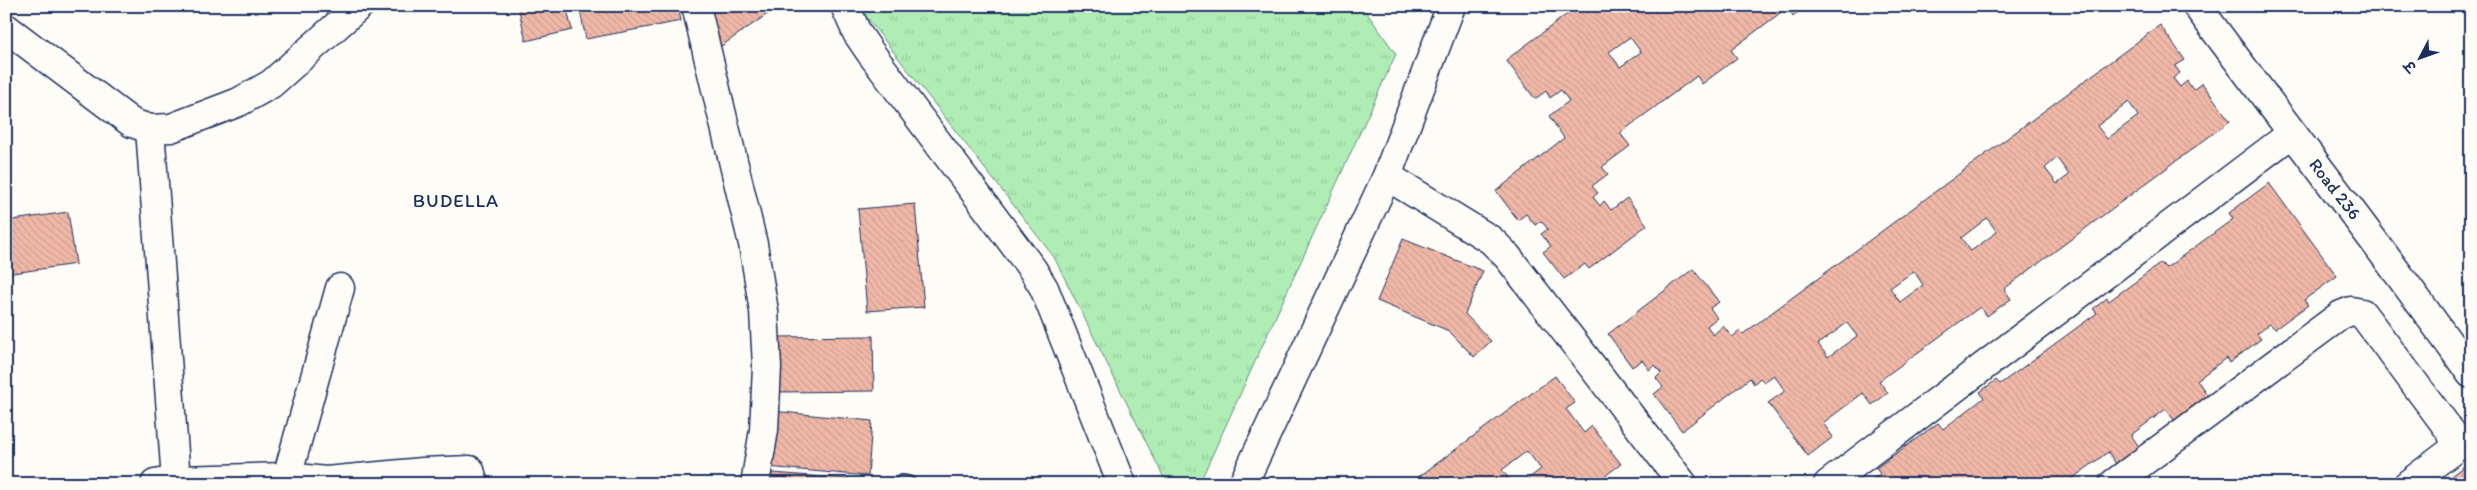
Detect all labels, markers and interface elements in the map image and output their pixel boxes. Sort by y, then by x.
north arrow [2394,32,2444,82]
text: उ [2400,56,2421,77]
street label: Road 236 [2304,154,2366,224]
district label: BUDELLA [413,189,499,212]

